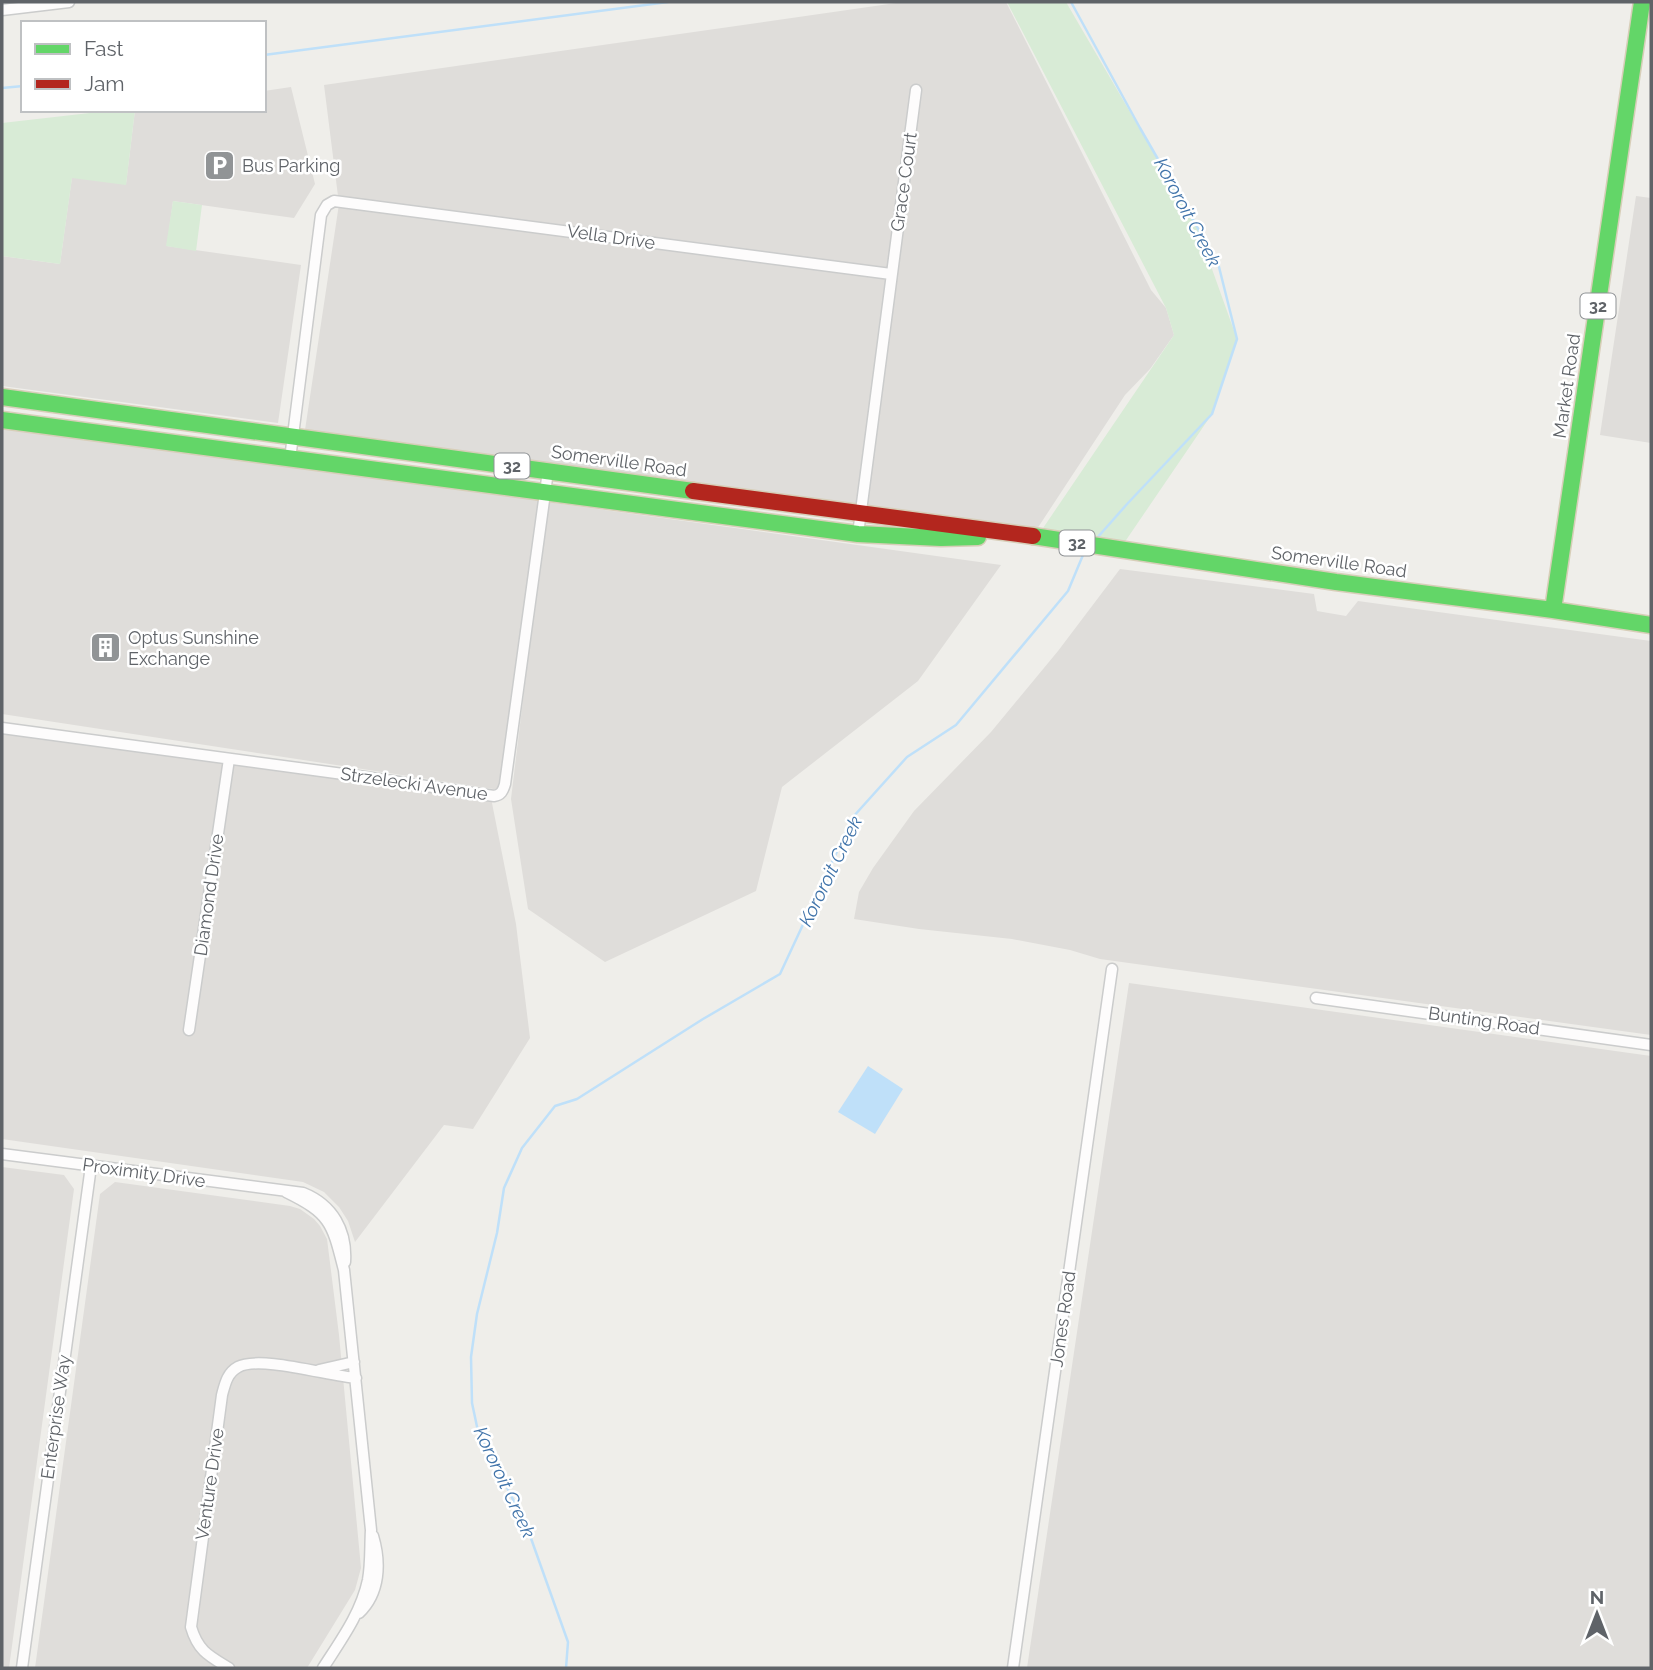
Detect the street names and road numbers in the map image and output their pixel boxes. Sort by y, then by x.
street label: Grace Court [886,131,921,233]
street label: Vella Drive [566,220,657,253]
road number: 32 [1580,294,1616,318]
street label: Market Road [1549,332,1584,439]
street label: Somerville Road [550,441,688,480]
road number: 32 [494,453,530,478]
road number: 32 [1060,530,1094,556]
street label: Somerville Road [1270,542,1408,581]
street label: Strzelecki Avenue [339,763,489,804]
street label: Diamond Drive [190,832,228,957]
street label: Bunting Road [1427,1002,1541,1039]
street label: Proximity Drive [81,1153,207,1192]
street label: Jones Road [1045,1270,1080,1368]
street label: Enterprise Way [36,1353,75,1481]
street label: Venture Drive [191,1426,228,1541]

